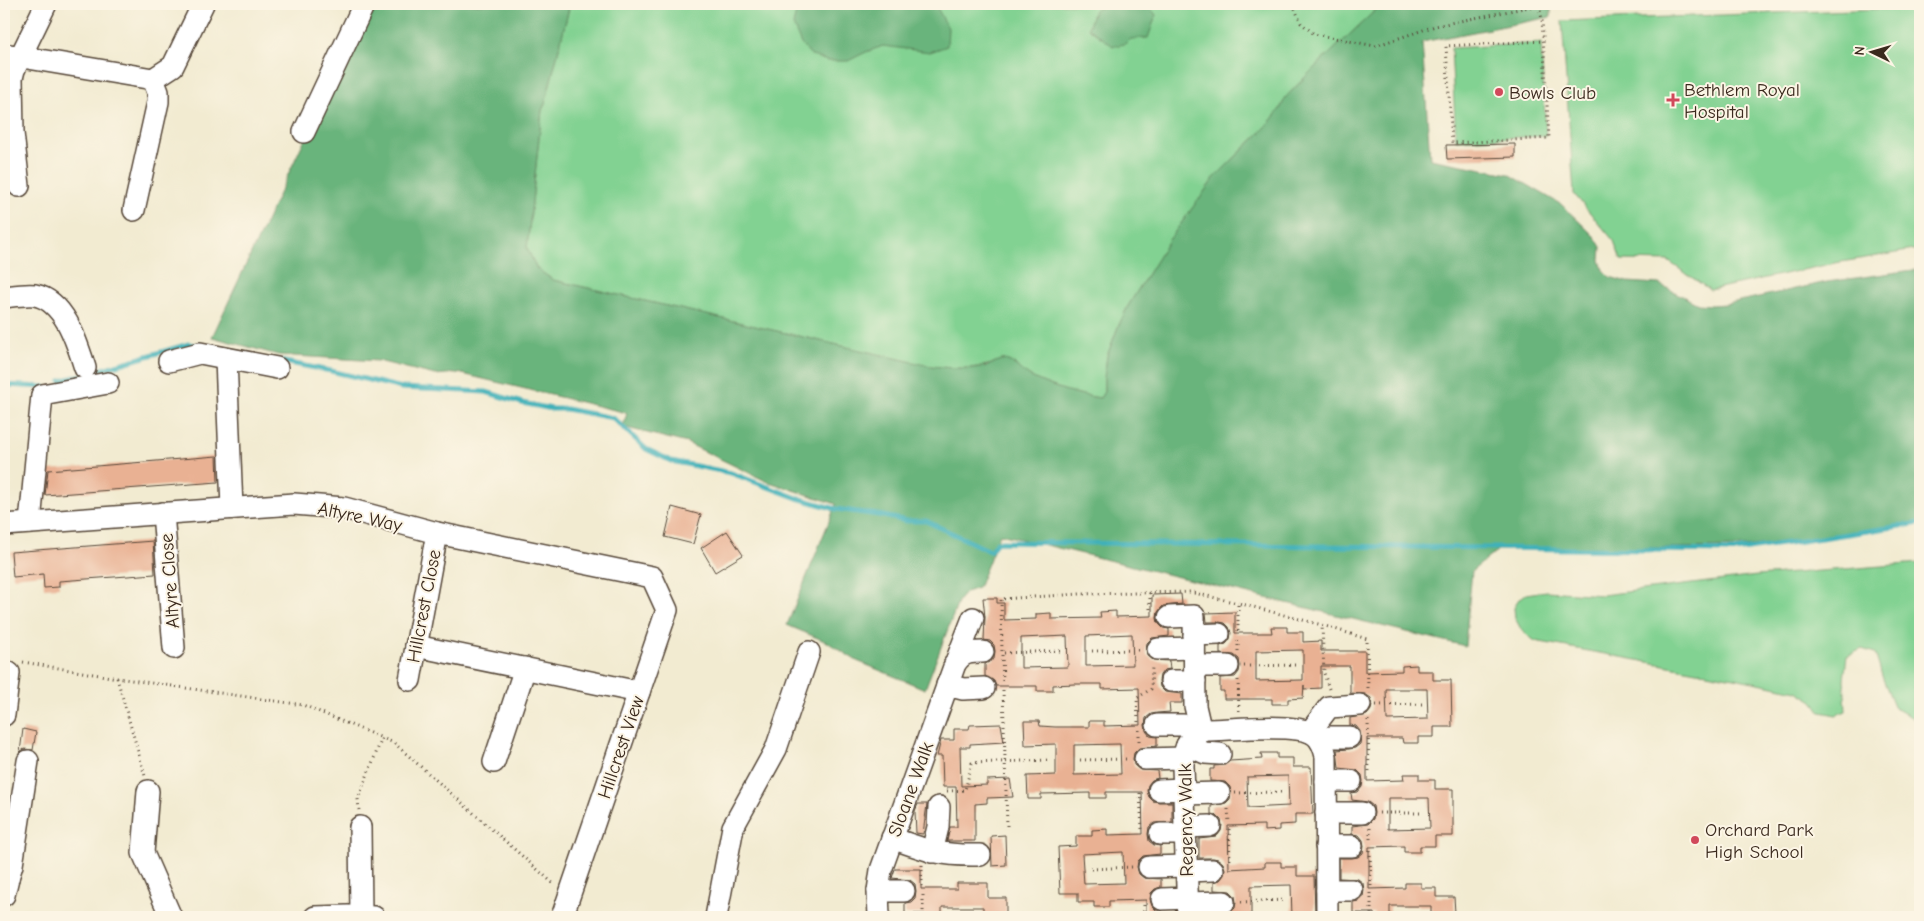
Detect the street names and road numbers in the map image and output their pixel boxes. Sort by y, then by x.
street label: Altyre Way [316,497,404,537]
street label: Altyre Close [156,533,184,629]
street label: Hillcrest Close [402,548,446,665]
street label: Hillcrest View [593,692,649,802]
street label: Sloane Walk [884,738,939,840]
street label: Regency Walk [1174,762,1198,877]

